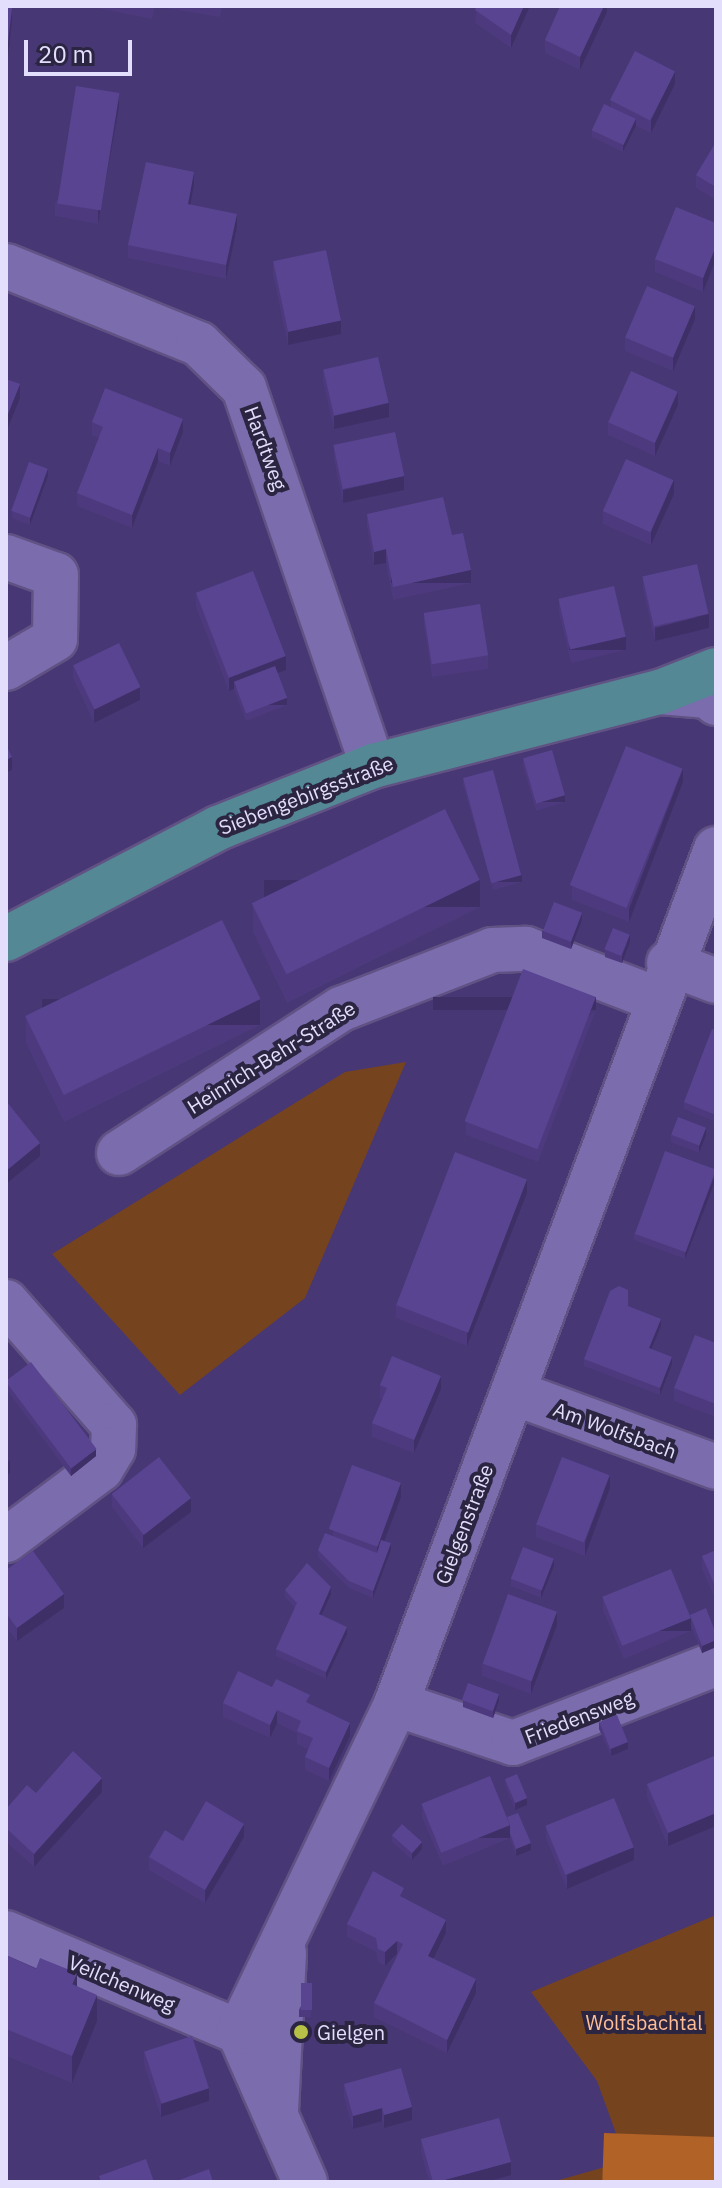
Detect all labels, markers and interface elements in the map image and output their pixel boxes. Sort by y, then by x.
scale bar [28,24,136,74]
text: 20 m [38,38,93,70]
street label: Hardtweg [240,403,292,493]
street label: Siebengebirgsstraße [215,751,397,839]
street label: Heinrich-Behr-Straße [183,996,359,1118]
street label: Am Wolfsbach [550,1397,680,1463]
street label: Gielgenstraße [430,1461,498,1587]
street label: Friedensweg [521,1685,637,1749]
street label: Veilchenweg [65,1950,179,2016]
park label: Wolfsbachtal [585,2010,703,2034]
place label: Gielgen [317,2020,385,2044]
marker: Gielgen [292,2023,310,2041]

